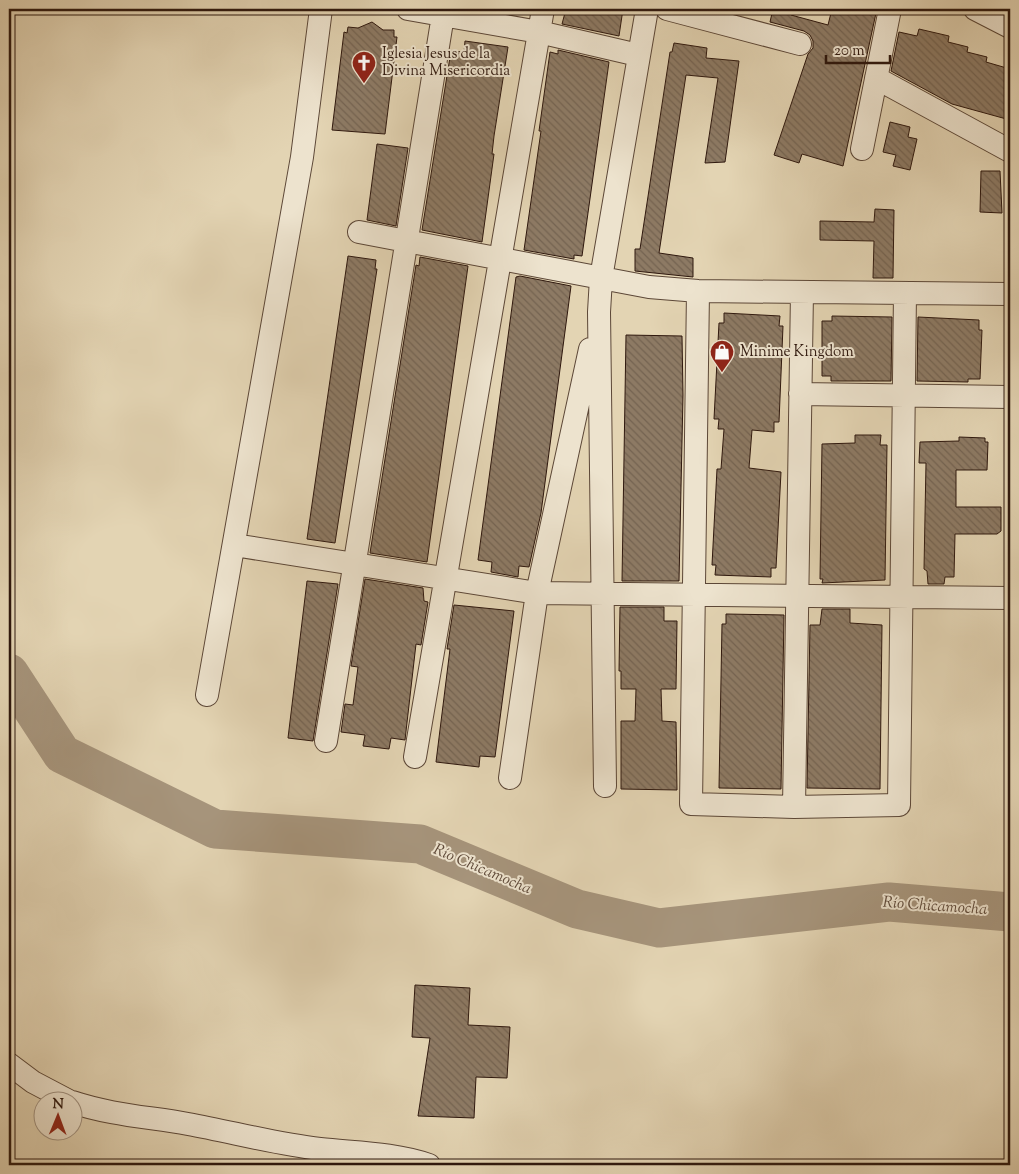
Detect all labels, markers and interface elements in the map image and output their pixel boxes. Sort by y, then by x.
scale bar [826,32,890,64]
text: 20 m [834,41,865,62]
place label: Iglesia Jesus de la Divina Misericordia [382,44,510,82]
church icon: Iglesia Jesus de la Divina Misericordia [351,50,377,84]
shop icon: Minime Kingdom [709,339,735,373]
place label: Minime Kingdom [740,342,854,363]
water label: Río Chicamocha [429,839,535,901]
water label: Río Chicamocha [882,892,988,922]
north arrow [32,1092,82,1142]
text: N [52,1095,64,1115]

